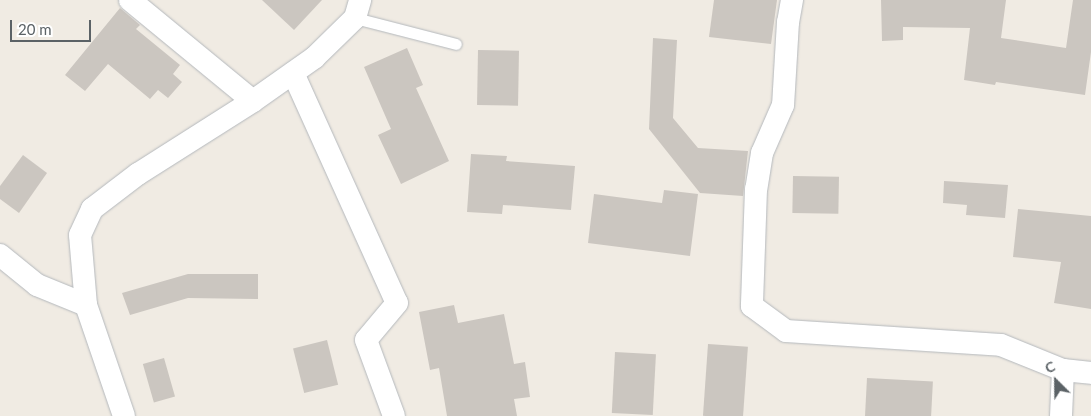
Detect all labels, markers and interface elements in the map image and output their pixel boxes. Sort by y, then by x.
scale bar [12,10,94,42]
text: 20 m [18,20,52,38]
north arrow [1031,356,1081,406]
text: С [1042,357,1058,376]

